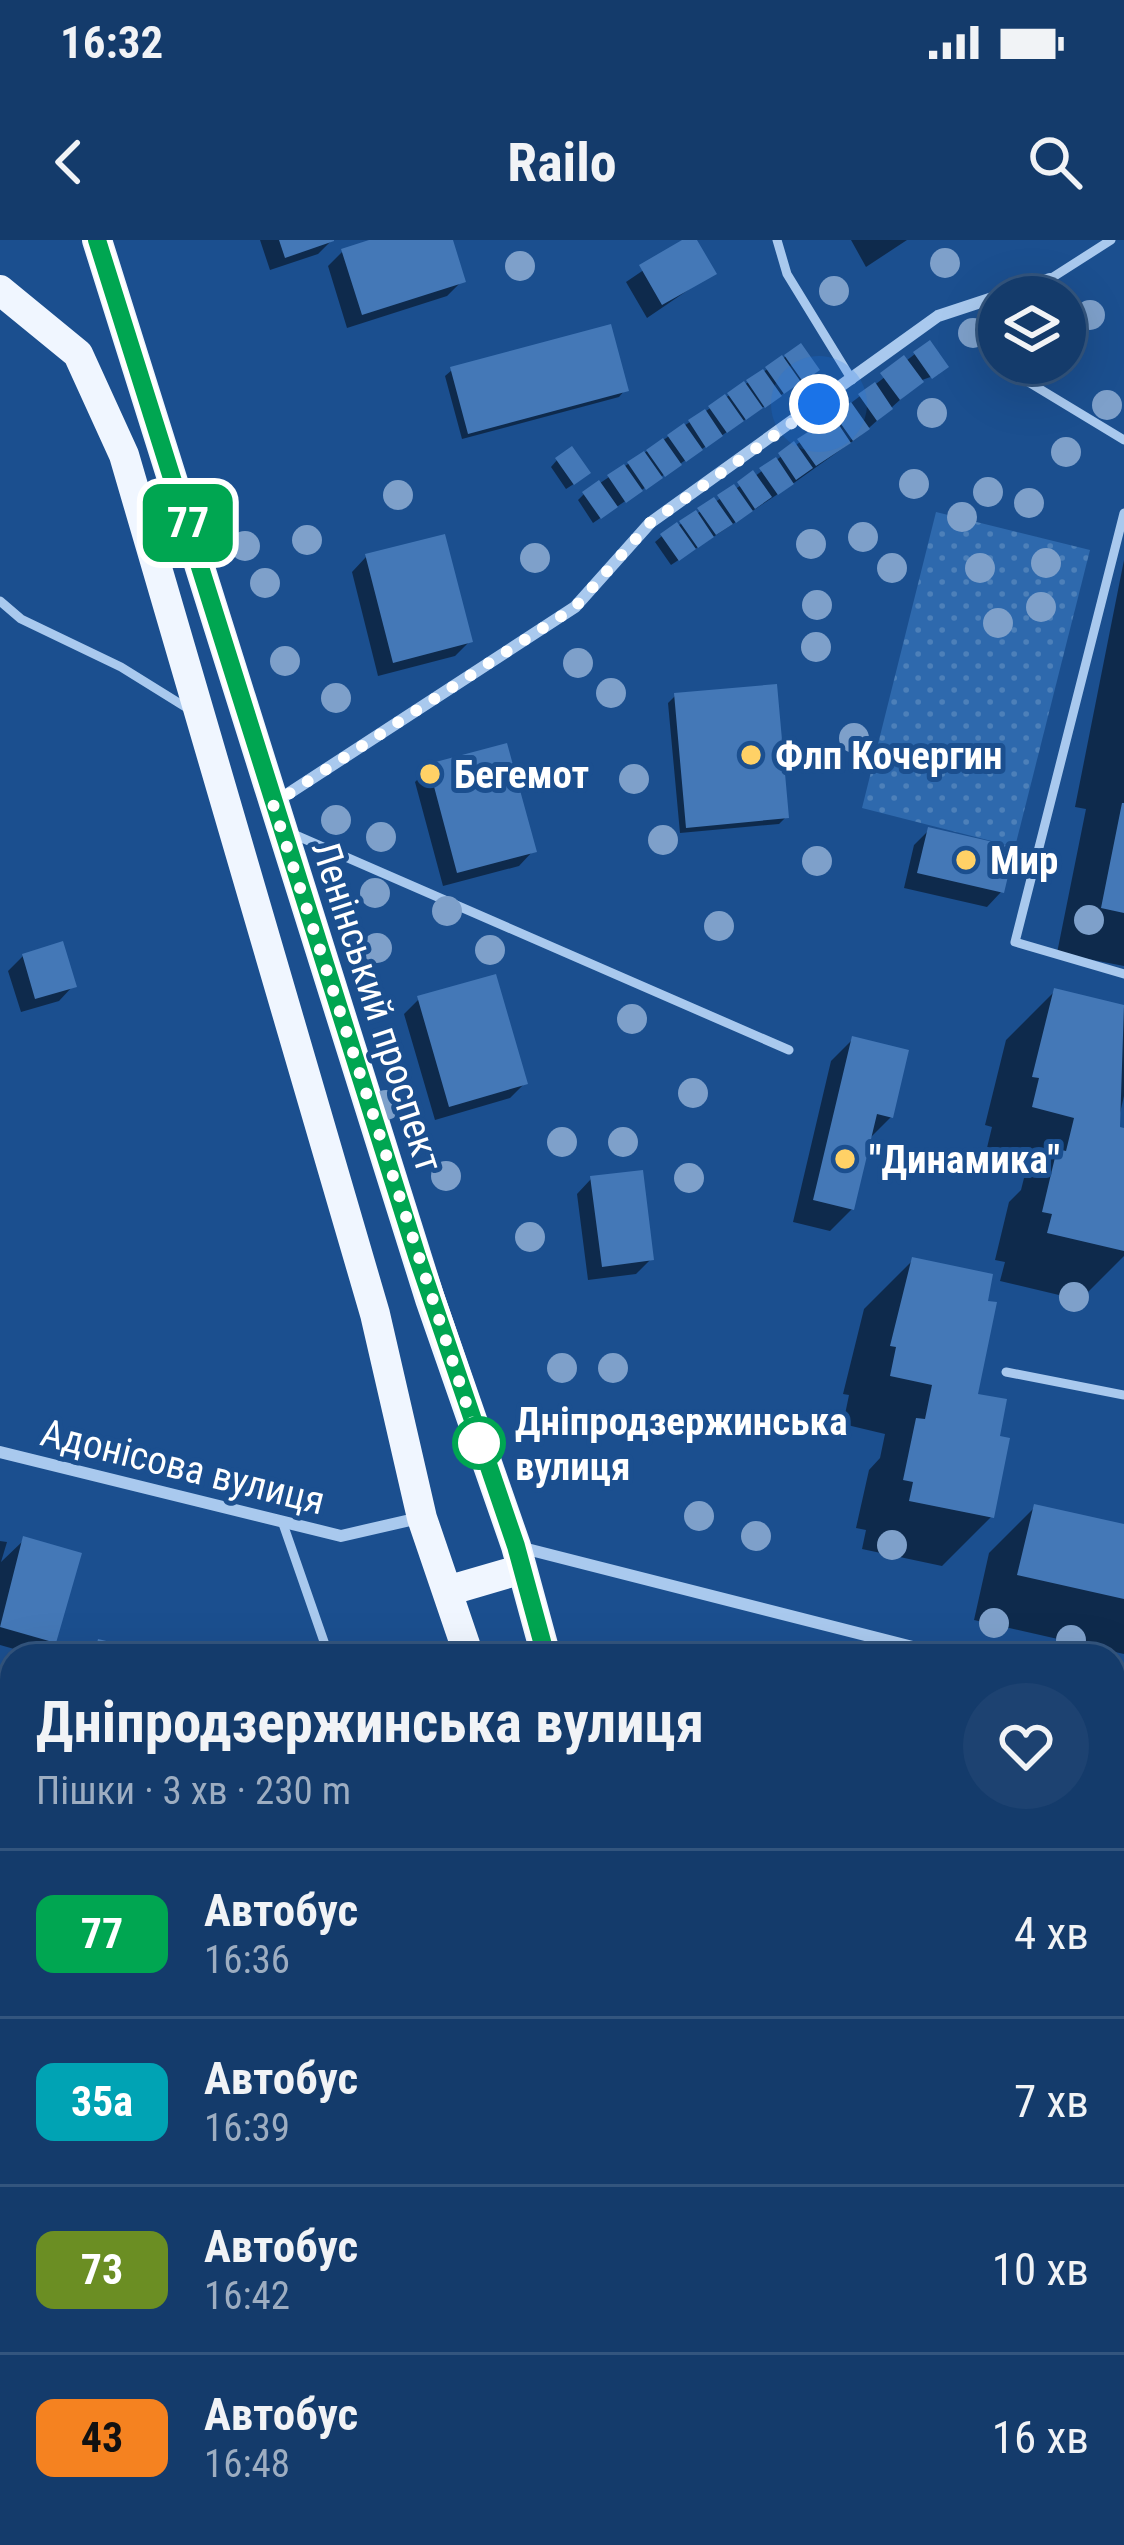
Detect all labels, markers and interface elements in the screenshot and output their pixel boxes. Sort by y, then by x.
text: 16:32 [60,16,163,69]
icon: back [36,129,102,195]
icon: search [1022,129,1088,195]
text: Railo [507,131,617,194]
map controls [978,276,1086,384]
button: layers [978,276,1086,384]
your location [789,374,849,434]
line badge: 77 [134,484,242,562]
text: 77 [167,498,209,547]
place label: Флп Кочергин [775,733,1003,779]
marker: Флп Кочергин [738,742,764,768]
place label: Бегемот [454,752,589,798]
marker: Бегемот [417,761,443,787]
street label: Ленінський проспект [302,835,452,1178]
place label: Мир [990,838,1058,884]
marker: Мир [953,847,979,873]
place label: "Динамика" [869,1137,1060,1183]
marker: "Динамика" [832,1146,858,1172]
place label: Дніпродзержинська вулиця [515,1399,848,1490]
street label: Адонісова вулиця [36,1409,329,1524]
marker: Дніпродзержинська вулиця [454,1418,504,1468]
button: heart [963,1683,1089,1809]
text: Дніпродзержинська вулиця [36,1689,704,1756]
text: Пішки · 3 хв · 230 m [36,1768,351,1814]
text: Автобус [204,1884,358,1937]
text: 4 хв [1014,1907,1089,1960]
text: 77 [81,1909,123,1958]
text: 16:36 [204,1937,290,1983]
text: Автобус [204,2052,358,2105]
text: 7 хв [1014,2075,1089,2128]
text: 35а [71,2077,133,2126]
text: 16:39 [204,2105,290,2151]
text: Автобус [204,2220,358,2273]
text: 10 хв [992,2243,1089,2296]
text: 73 [81,2245,123,2294]
text: 16:42 [204,2273,290,2319]
text: Автобус [204,2388,358,2441]
text: 16 хв [992,2411,1089,2464]
text: 43 [81,2413,123,2462]
text: 16:48 [204,2441,290,2487]

